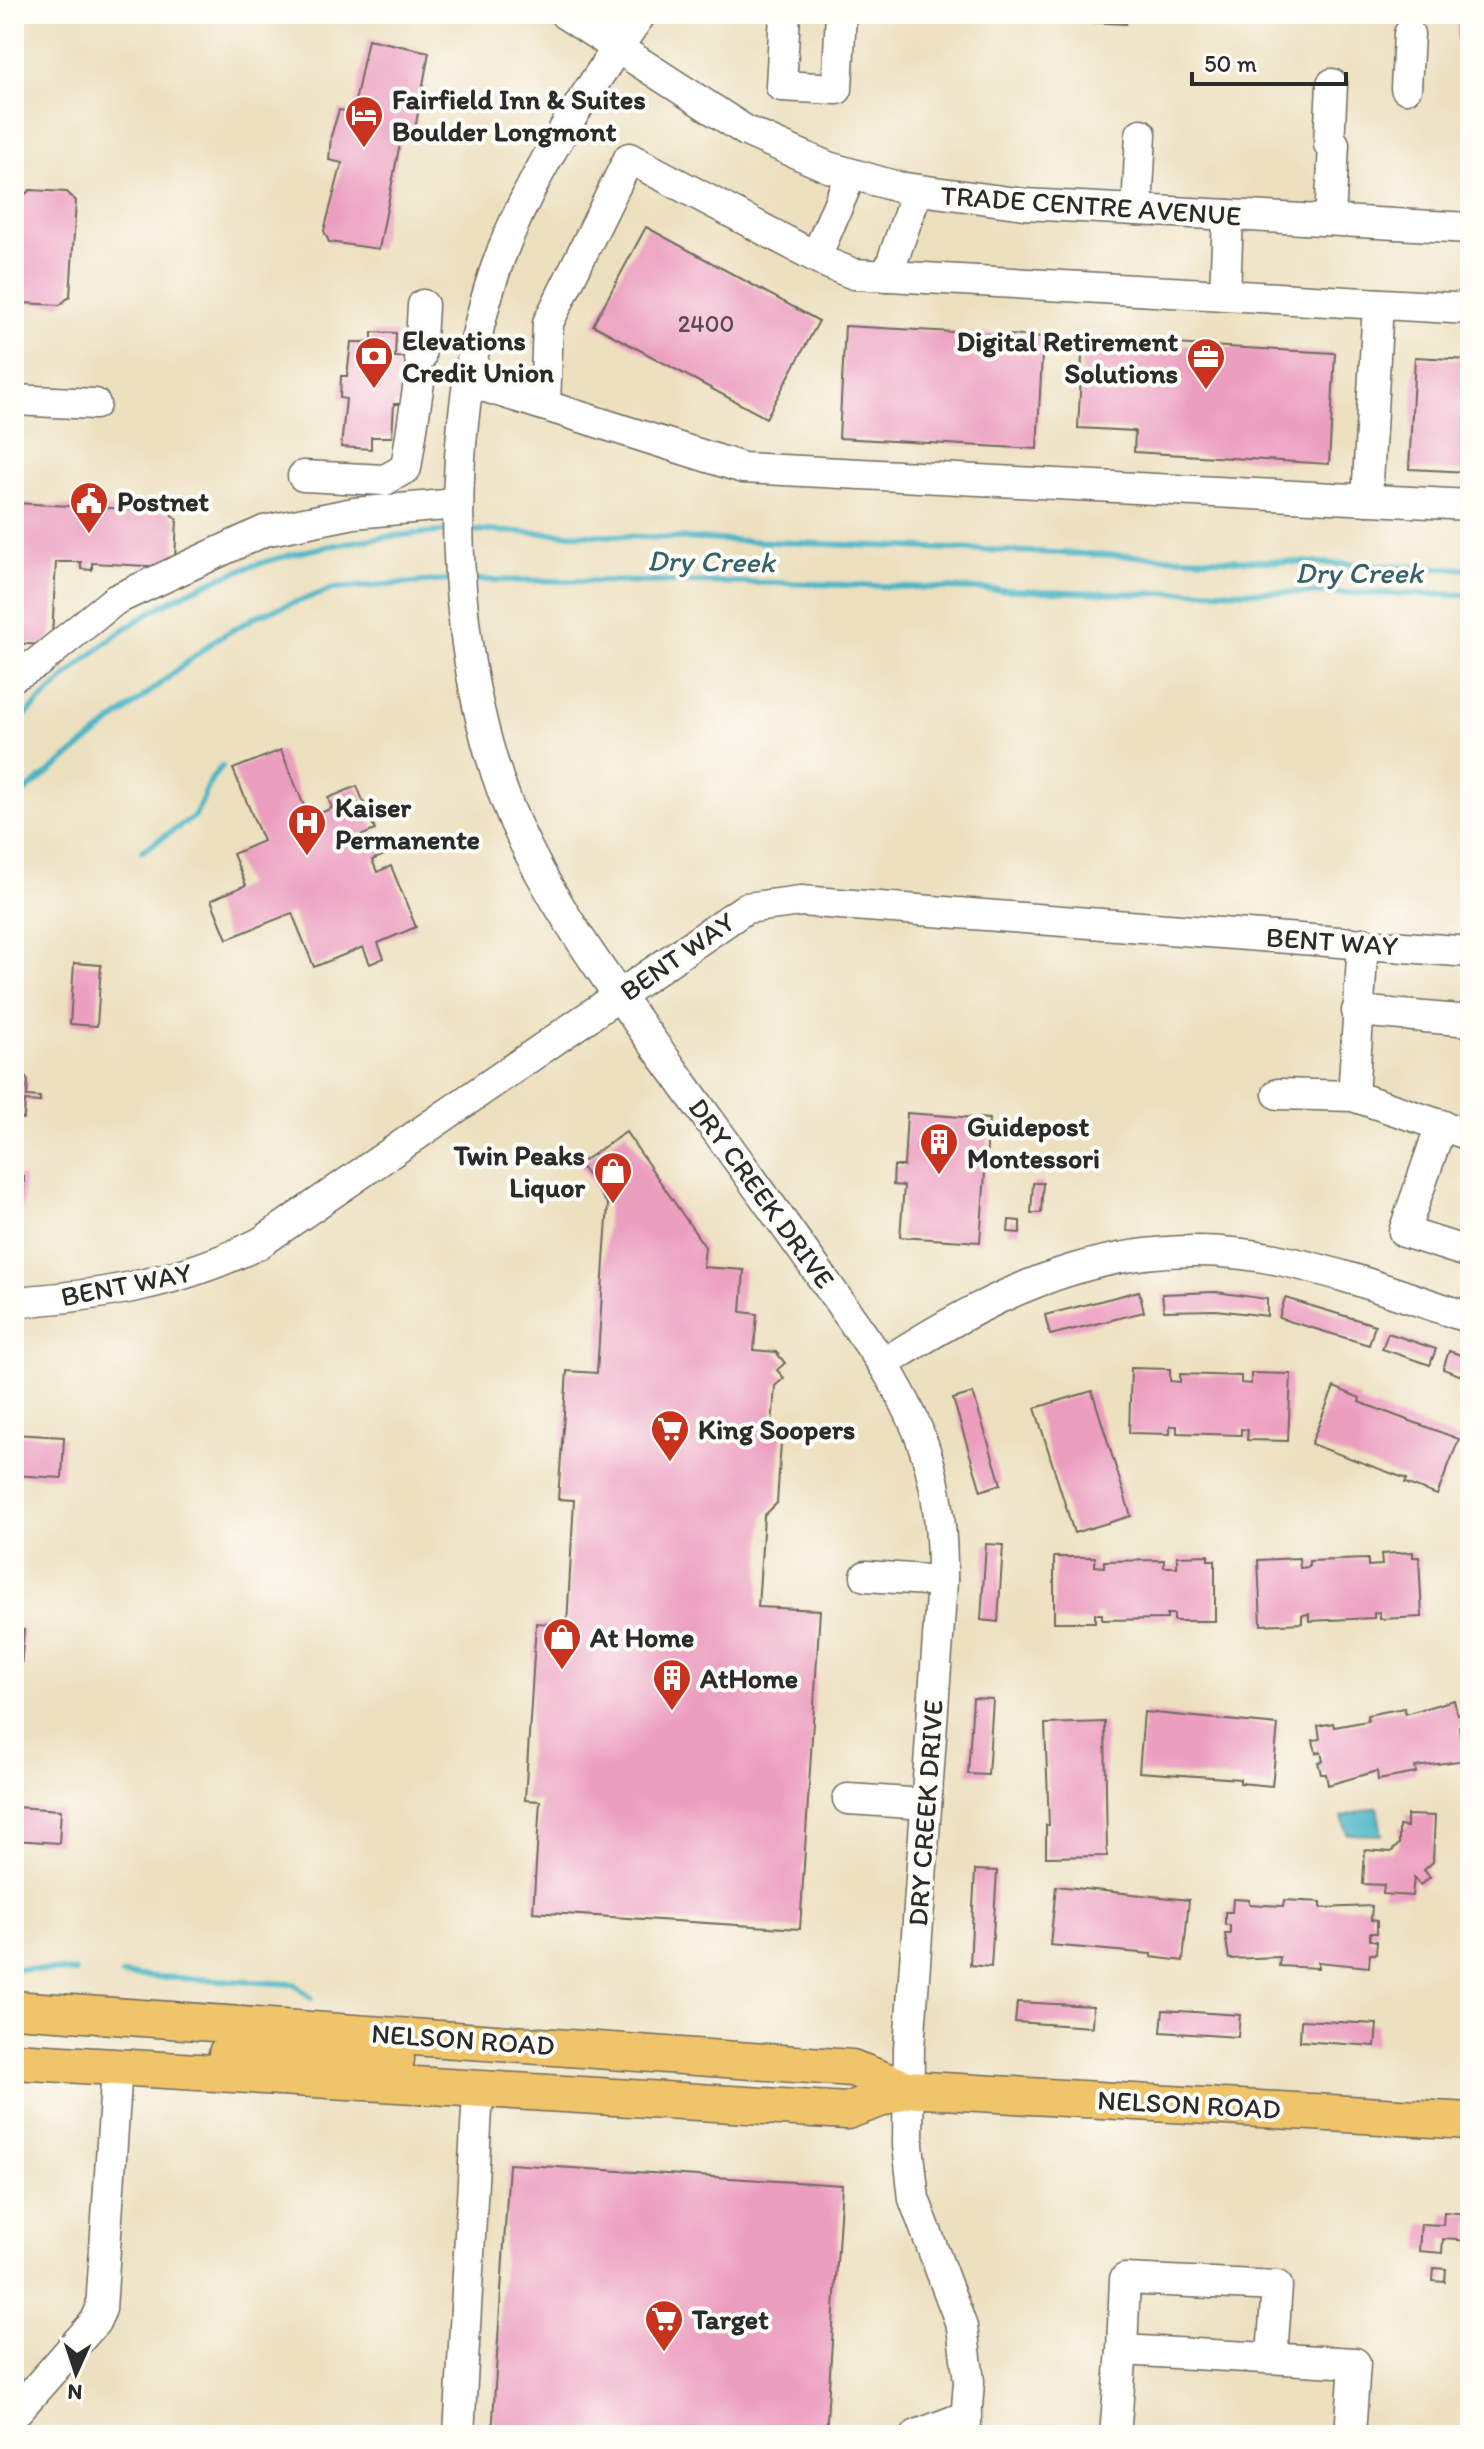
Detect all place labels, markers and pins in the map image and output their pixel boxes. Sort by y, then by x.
place label: Fairfield Inn & Suites Boulder Longmont [392,82,646,148]
hotel icon: Fairfield Inn & Suites Boulder Longmont [343,94,385,149]
place label: Elevations Credit Union [402,323,554,389]
place label: Digital Retirement Solutions [956,324,1179,390]
bank icon: Elevations Credit Union [353,335,395,390]
office icon: Digital Retirement Solutions [1185,336,1227,391]
public building icon: Postnet [68,480,110,535]
place label: Postnet [117,484,210,518]
place label: Kaiser Permanente [335,790,480,856]
hospital icon: Kaiser Permanente [286,802,328,857]
place label: Guidepost Montessori [967,1109,1100,1175]
building icon: Guidepost Montessori [918,1121,960,1176]
place label: Twin Peaks Liquor [453,1138,585,1204]
shop icon: Twin Peaks Liquor [592,1150,634,1205]
supermarket icon: King Soopers [649,1408,691,1463]
place label: King Soopers [698,1412,855,1446]
shop icon: At Home [541,1616,583,1671]
place label: At Home [589,1620,694,1654]
building icon: AtHome [651,1657,693,1712]
place label: AtHome [699,1661,798,1695]
supermarket icon: Target [643,2298,685,2353]
place label: Target [691,2302,769,2336]

